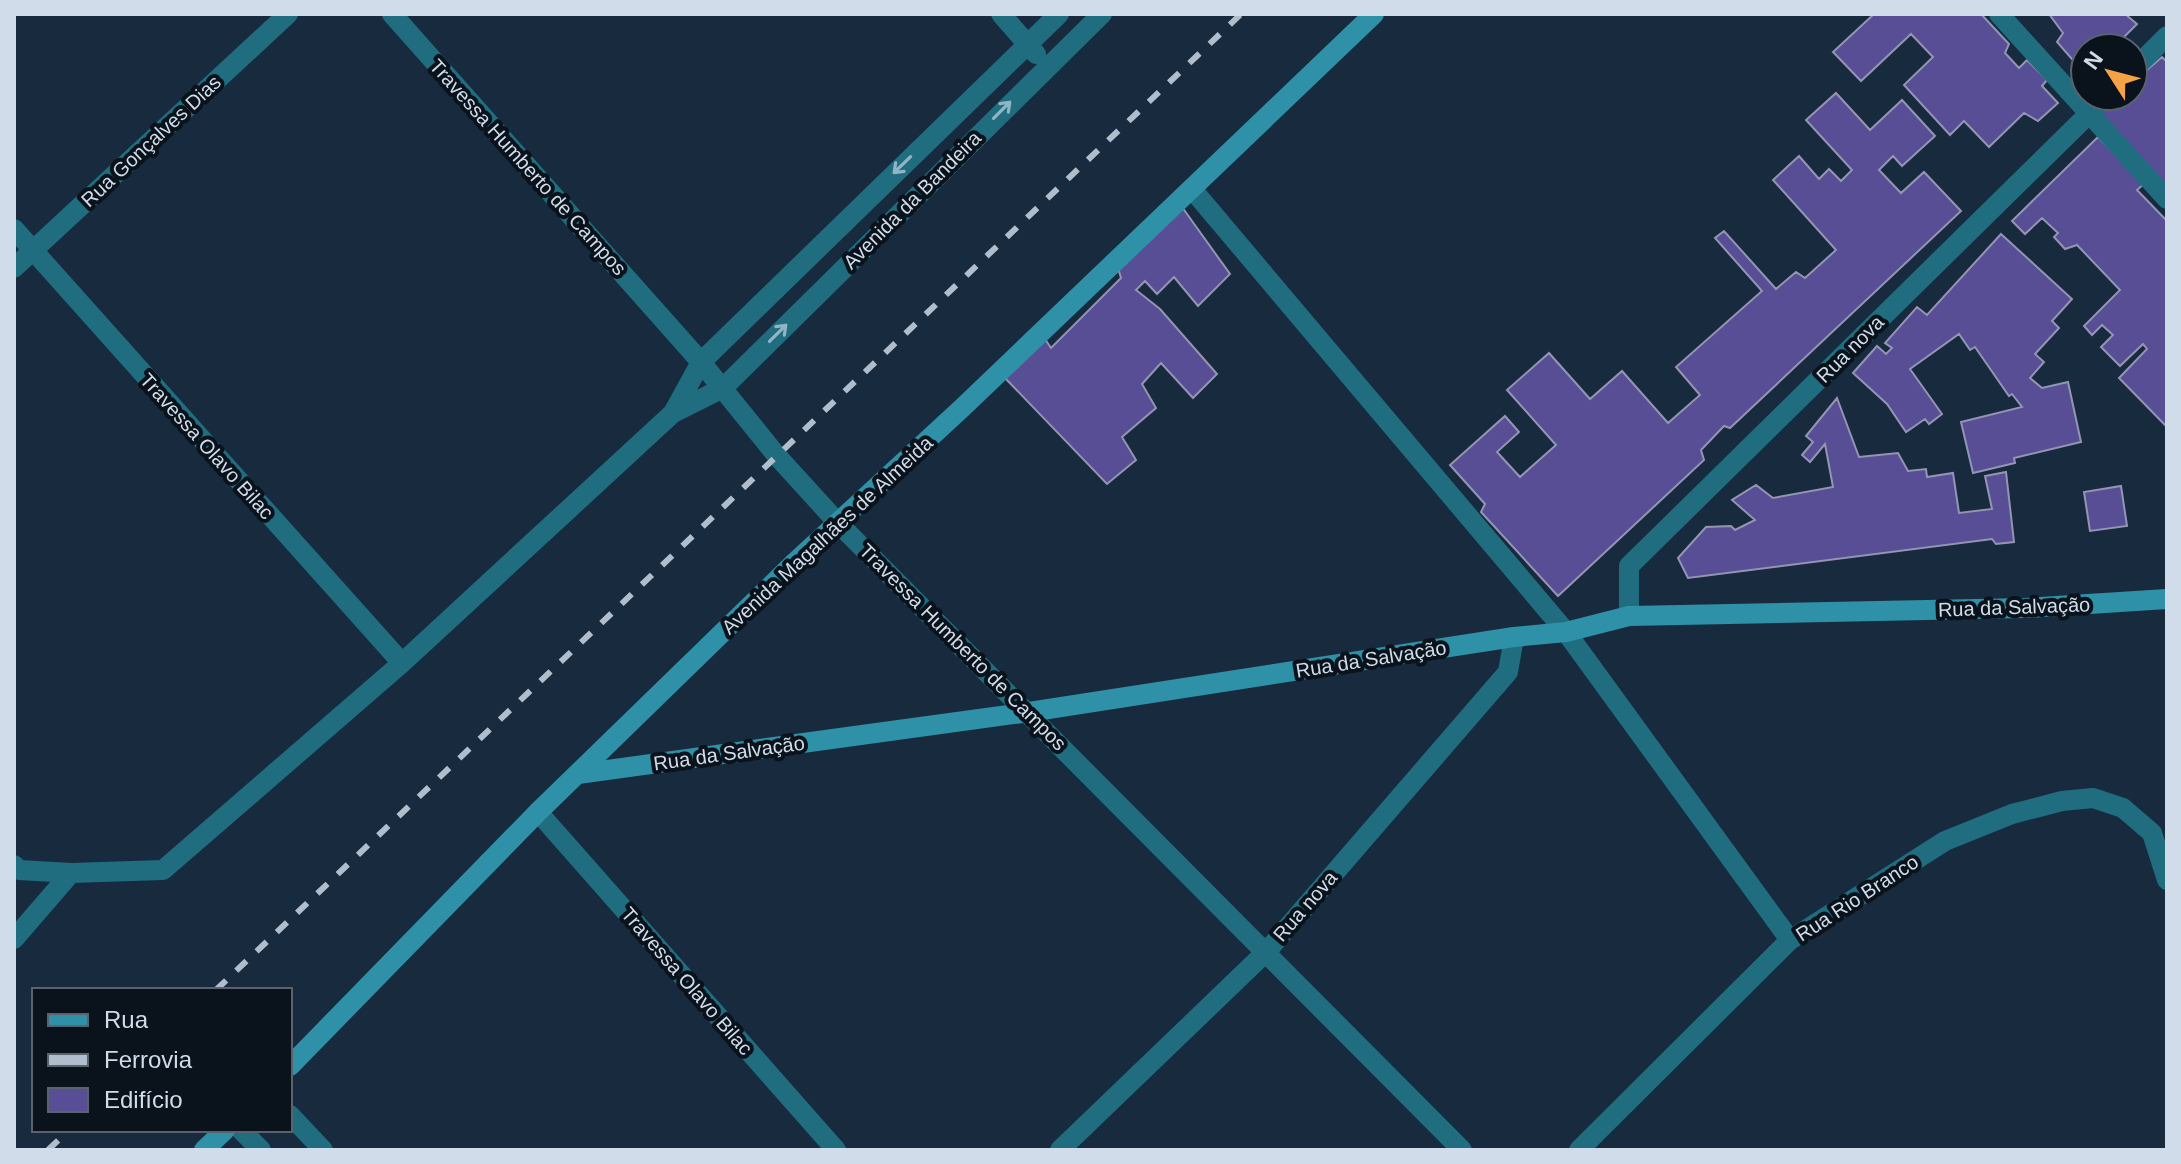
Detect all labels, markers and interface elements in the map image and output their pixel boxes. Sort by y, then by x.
north arrow [2069,32,2149,112]
text: N [2078,47,2108,74]
street label: Travessa Humberto de Campos [425,55,631,279]
street label: Rua Gonçalves Dias [77,71,225,211]
one-way arrow [992,101,1012,120]
street label: Avenida da Bandeira [839,126,986,273]
one-way arrow [892,156,912,175]
street label: Rua nova [1812,310,1889,387]
one-way arrow [768,324,787,343]
street label: Travessa Olavo Bilac [136,369,278,523]
street label: Avenida Magalhães de Almeida [717,431,937,638]
street label: Travessa Humberto de Campos [855,539,1071,755]
street label: Rua da Salvação [1937,593,2091,621]
street label: Rua da Salvação [1294,636,1448,682]
street label: Rua da Salvação [652,732,806,774]
street label: Rua Rio Branco [1792,850,1922,946]
street label: Rua nova [1269,866,1342,946]
street label: Travessa Olavo Bilac [617,903,757,1059]
legend [32,988,292,1132]
text: Rua [104,1006,149,1033]
text: Ferrovia [104,1046,193,1073]
text: Edifício [104,1086,183,1113]

